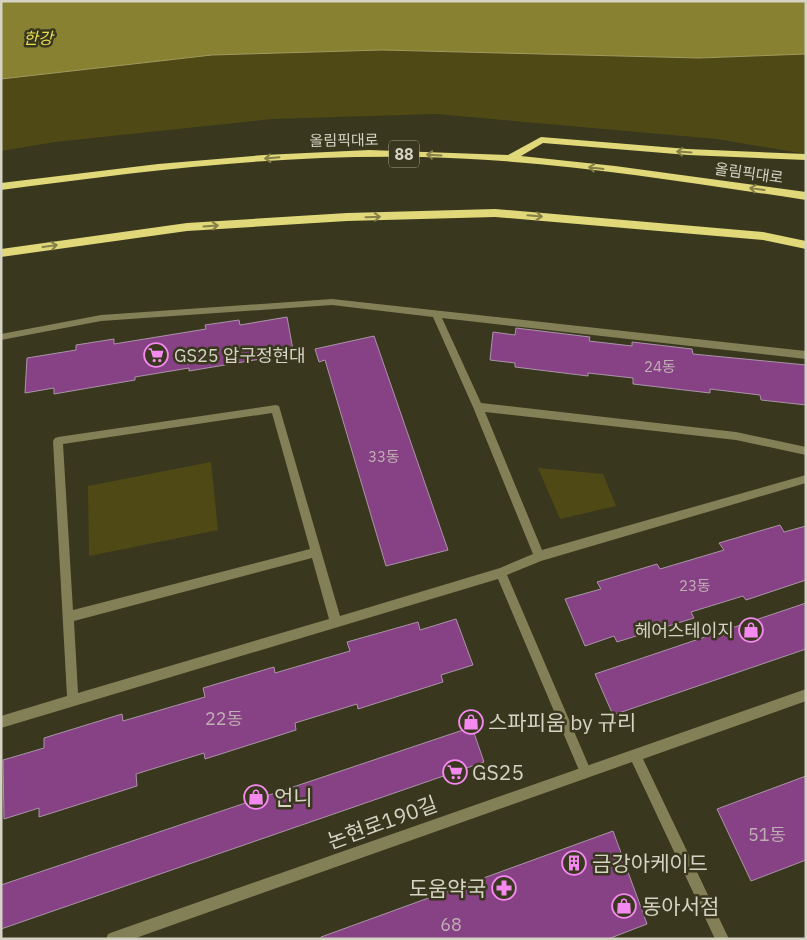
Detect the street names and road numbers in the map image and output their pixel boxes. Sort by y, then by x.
street label: 올림픽대로 [309,130,379,150]
road number: 88 [389,140,419,168]
street label: 올림픽대로 [714,159,784,187]
street label: 논현로190길 [323,789,441,855]

